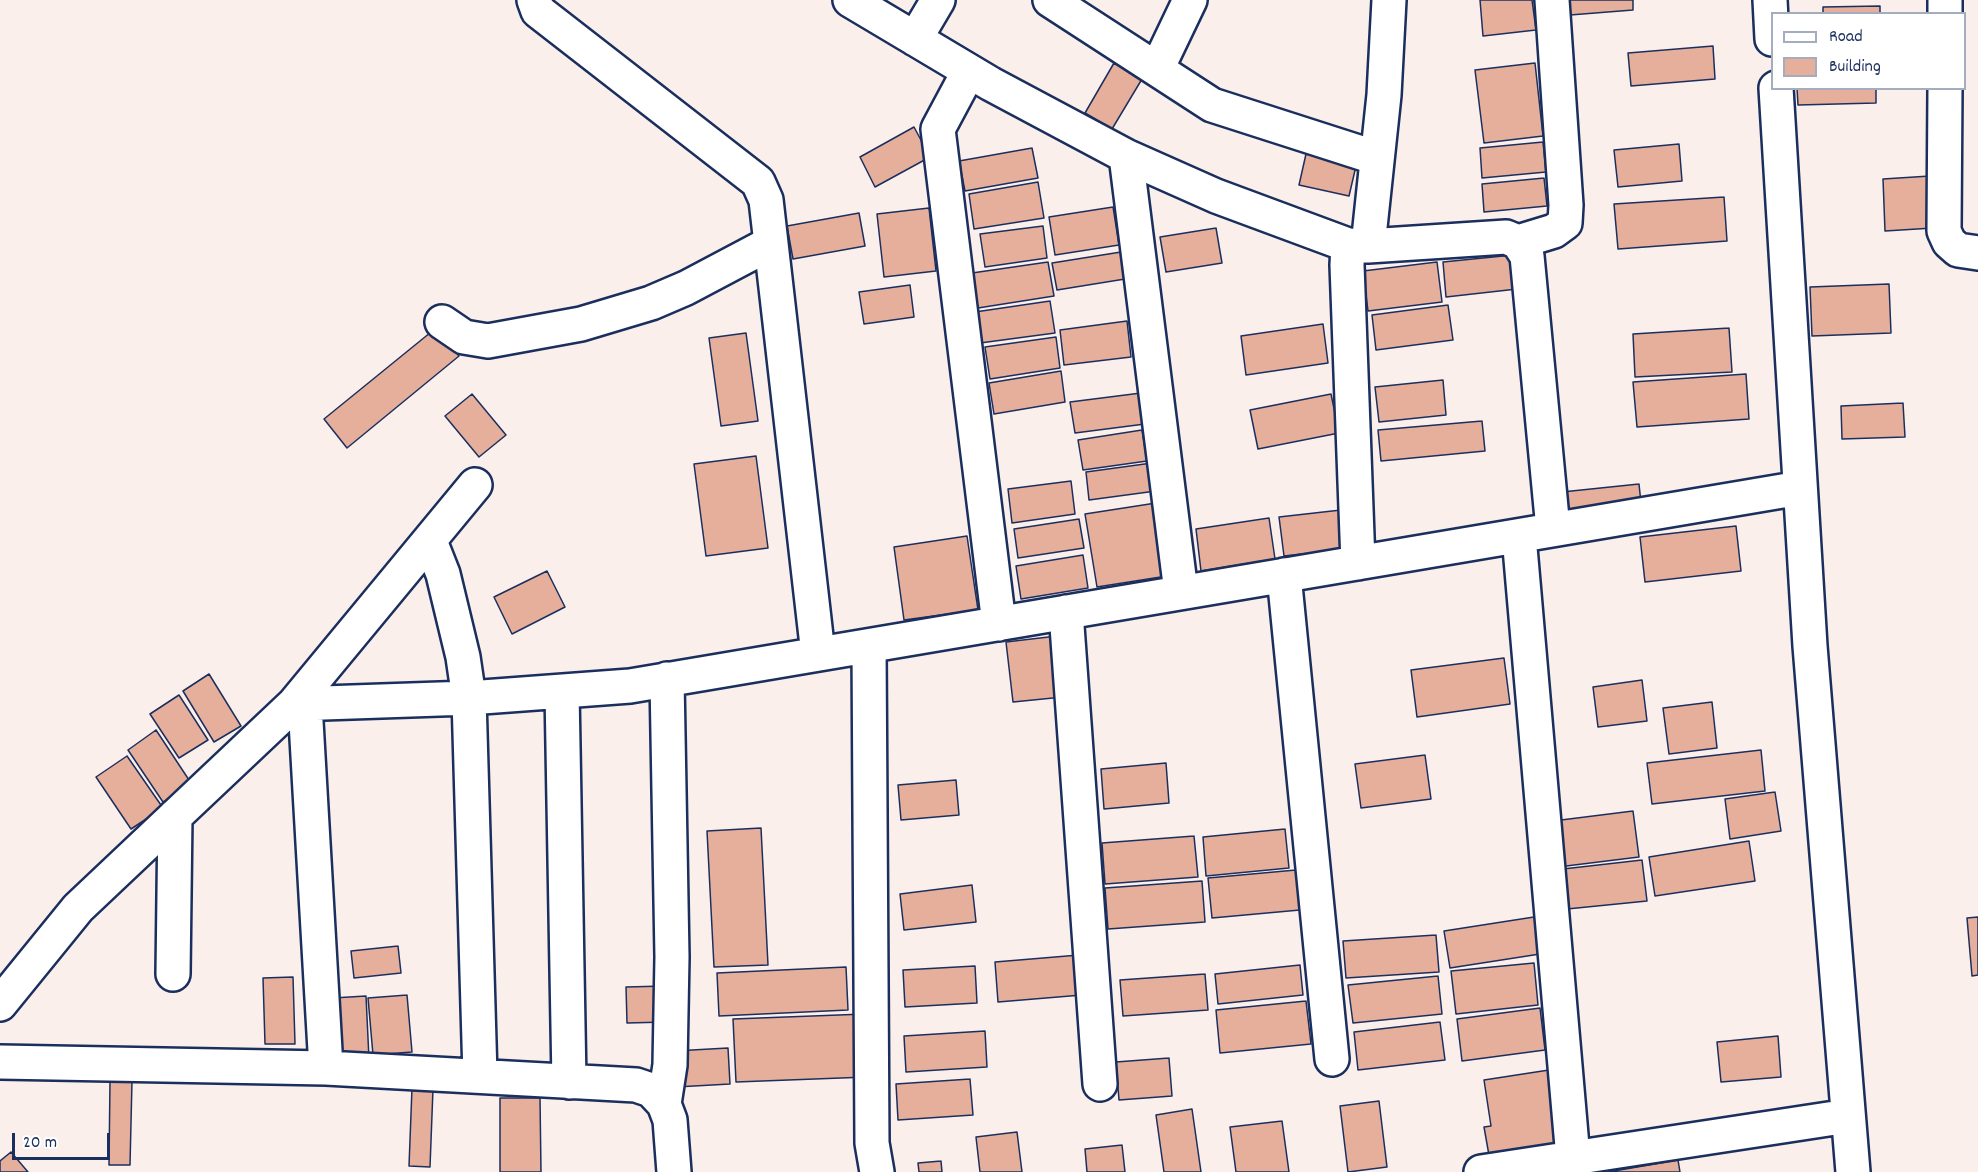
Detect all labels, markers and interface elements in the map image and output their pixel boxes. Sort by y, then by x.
legend [1771,12,1966,90]
text: Road [1829,25,1863,50]
text: Building [1829,55,1881,80]
scale bar [15,1121,112,1159]
text: 20 m [23,1131,57,1156]

